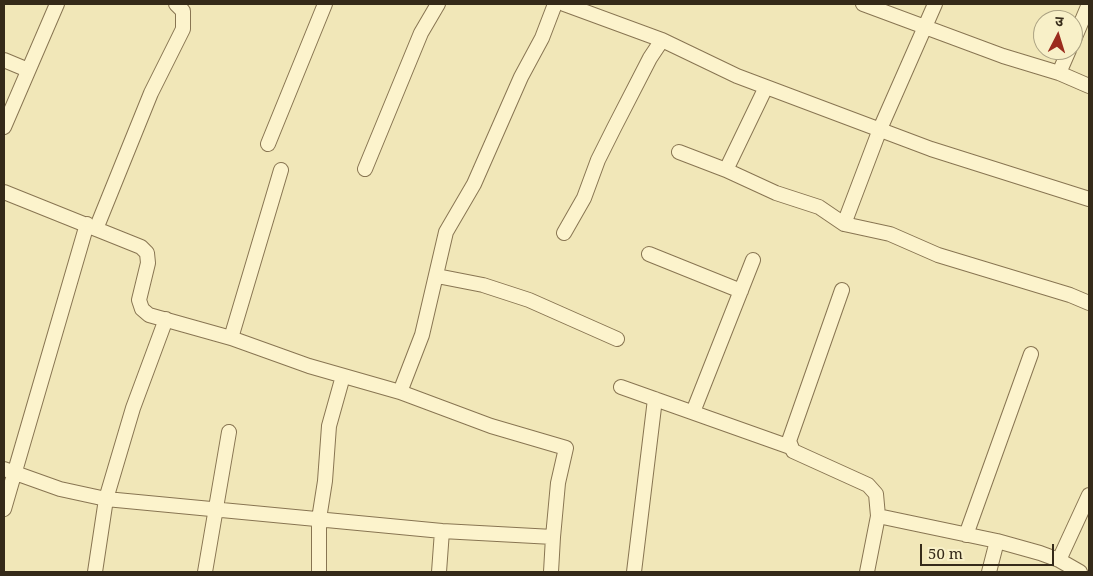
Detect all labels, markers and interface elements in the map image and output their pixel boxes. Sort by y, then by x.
north arrow [1033,10,1083,60]
text: उ [1054,11,1064,30]
scale bar [923,534,1057,566]
text: 50 m [928,543,963,563]

